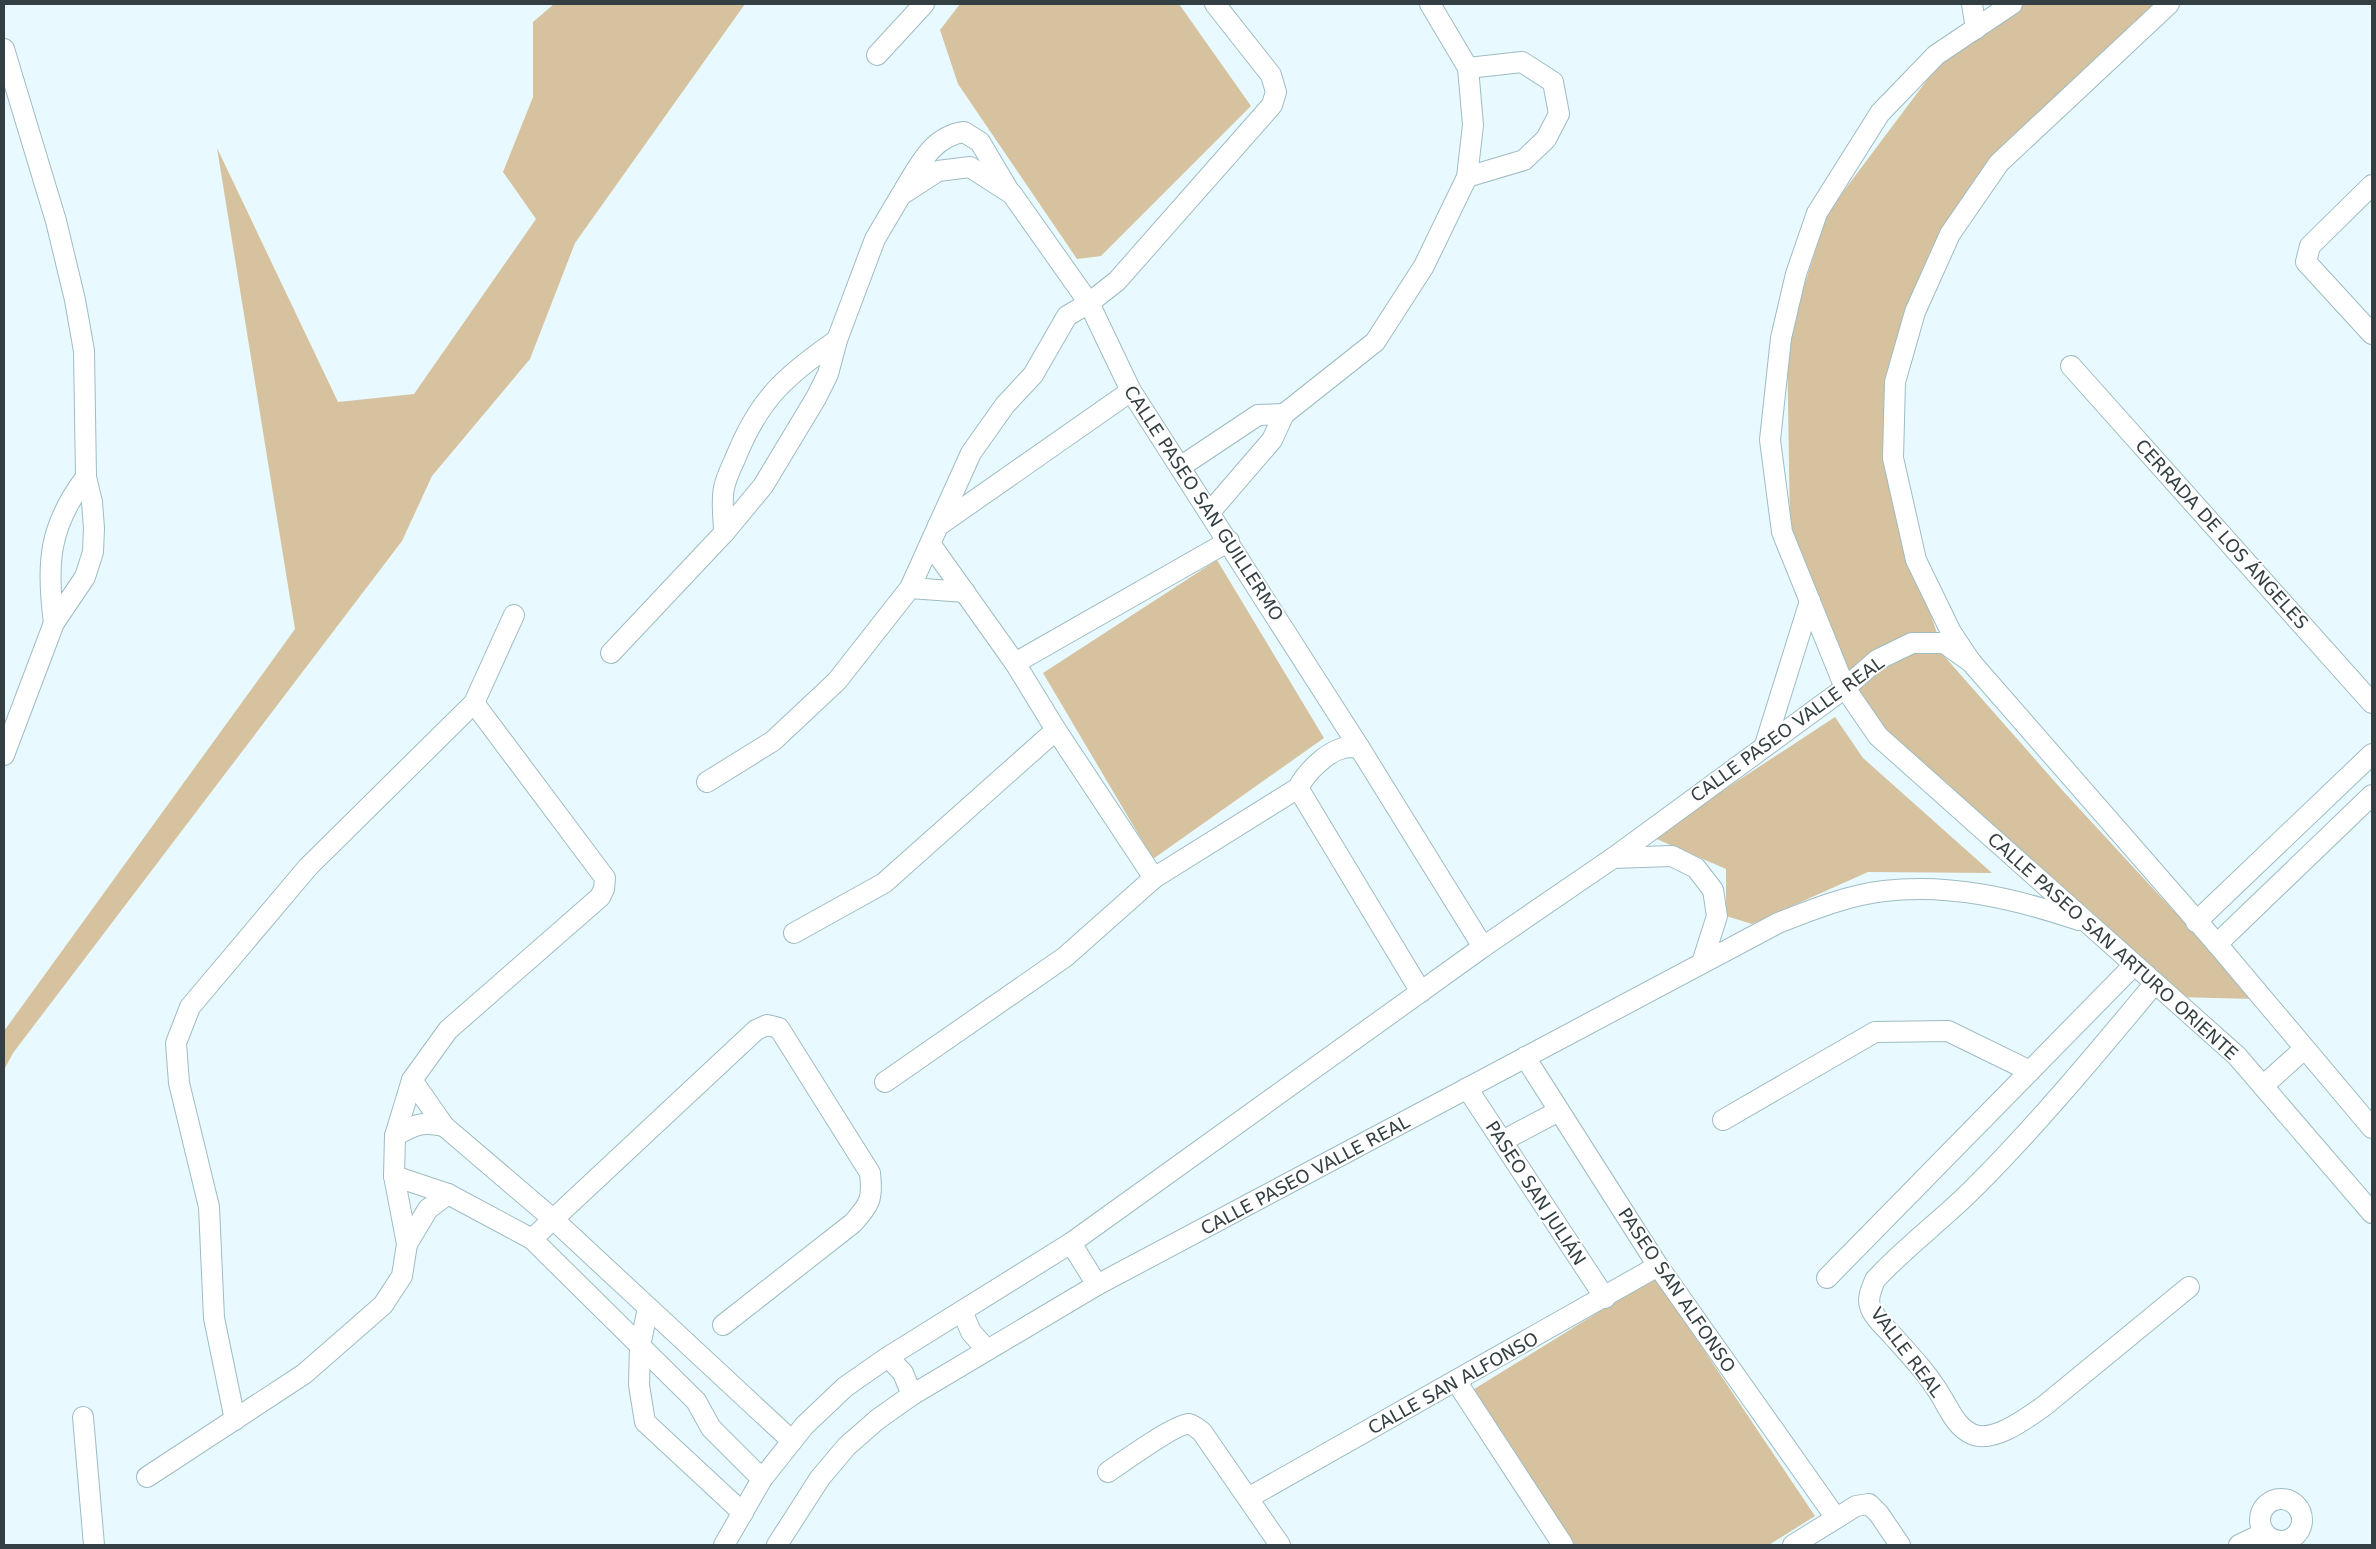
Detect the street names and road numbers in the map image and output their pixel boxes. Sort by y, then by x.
street label: CALLE PASEO SAN GUILLERMO [1120,382,1288,624]
street label: CERRADA DE LOS ÁNGELES [2131,435,2313,633]
street label: CALLE PASEO VALLE REAL [1686,652,1888,806]
street label: CALLE PASEO SAN ARTURO ORIENTE [1984,828,2242,1064]
street label: CALLE PASEO VALLE REAL [1197,1111,1413,1239]
street label: PASEO SAN JULIÁN [1482,1117,1590,1269]
street label: PASEO SAN ALFONSO [1614,1204,1740,1376]
street label: VALLE REAL [1866,1303,1948,1401]
street label: CALLE SAN ALFONSO [1364,1327,1542,1439]

